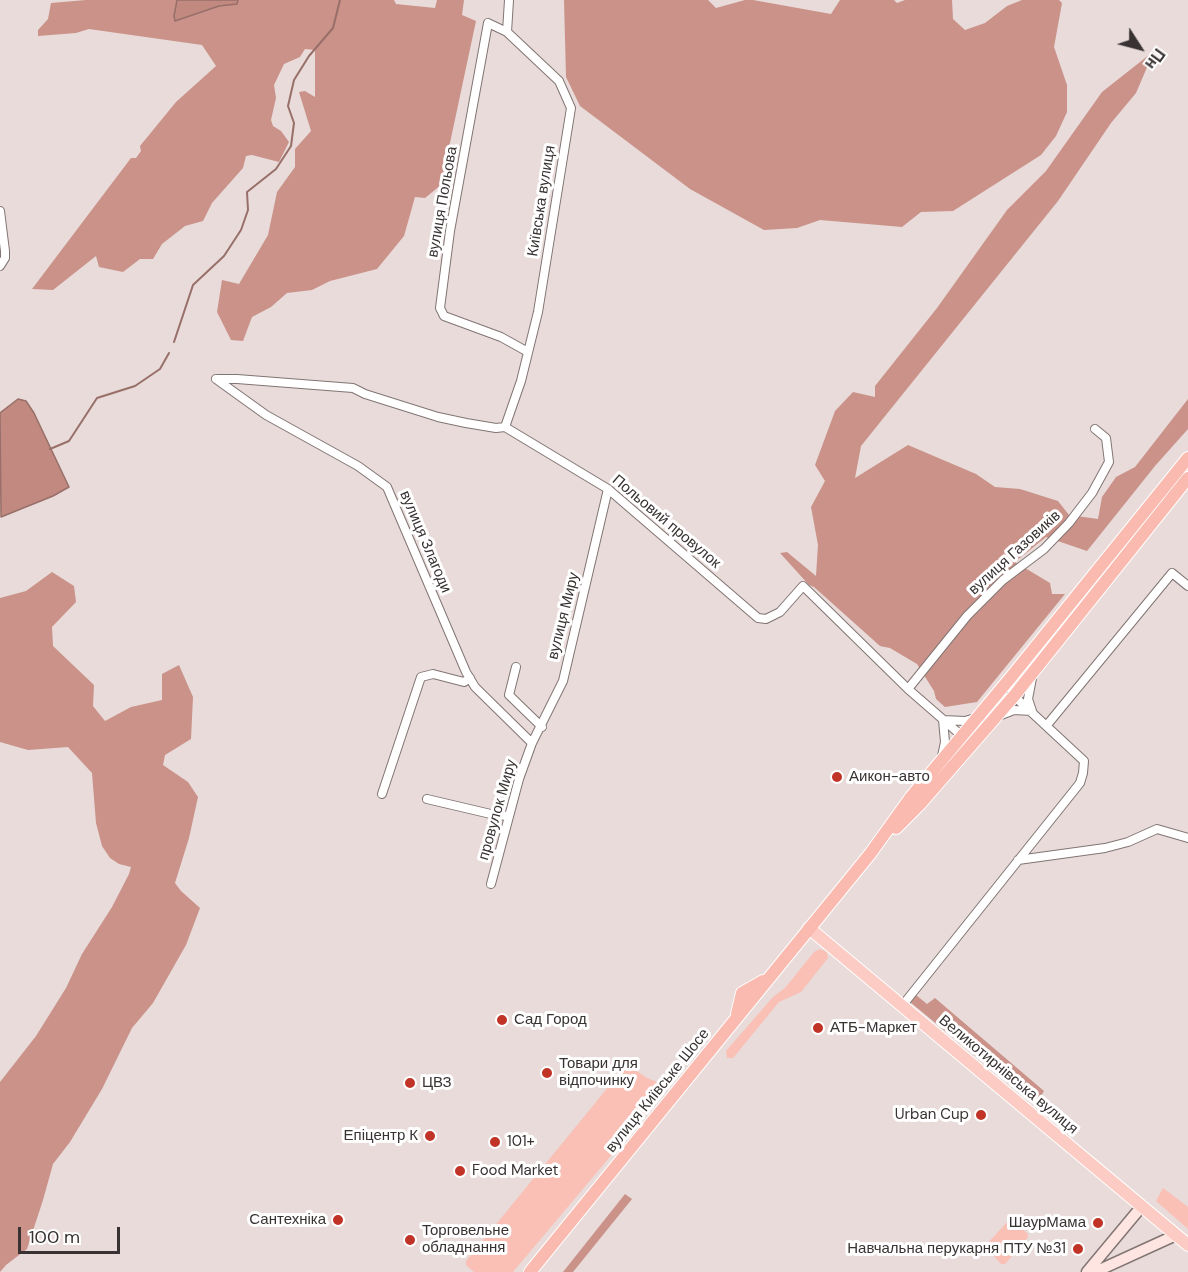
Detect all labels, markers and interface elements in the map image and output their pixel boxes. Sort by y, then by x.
north arrow [1110,18,1170,78]
text: Пн [1140,44,1170,74]
street label: Київська вулиця [524,144,560,258]
street label: вулиця Польова [424,145,462,259]
street label: Польовий провулок [608,471,724,573]
street label: вулиця Злагоди [395,488,455,596]
street label: вулиця Газовиків [965,507,1065,599]
street label: вулиця Миру [544,571,584,661]
street label: провулок Миру [475,758,521,862]
place label: Аикон-авто [849,768,930,786]
marker: Аикон-авто [830,770,844,784]
place label: Сад Город [514,1011,587,1029]
street label: Великотирнівська вулиця [935,1012,1081,1138]
marker: Сад Город [495,1013,509,1027]
place label: АТБ-Маркет [830,1019,917,1037]
marker: АТБ-Маркет [811,1021,825,1035]
street label: вулиця Київське Шосе [603,1025,713,1157]
place label: Товари для відпочинку [559,1055,638,1090]
marker: Товари для відпочинку [540,1066,554,1080]
place label: ЦВЗ [422,1074,452,1092]
marker: ЦВЗ [403,1076,417,1090]
place label: Urban Cup [895,1106,969,1124]
marker: Urban Cup [974,1108,988,1122]
place label: Епіцентр К [344,1127,418,1145]
marker: Епіцентр К [423,1129,437,1143]
place label: 101+ [507,1133,535,1151]
marker: 101+ [488,1135,502,1149]
place label: Food Market [472,1162,558,1180]
marker: Food Market [453,1164,467,1178]
place label: Сантехніка [249,1211,326,1229]
marker: Сантехніка [331,1213,345,1227]
place label: ШаурМама [1009,1214,1086,1232]
scale bar [21,1215,123,1253]
marker: ШаурМама [1091,1216,1105,1230]
place label: Торговельне обладнання [422,1222,509,1257]
text: 100 m [29,1225,80,1249]
marker: Торговельне обладнання [403,1233,417,1247]
place label: Навчальна перукарня ПТУ №31 [847,1240,1066,1258]
marker: Навчальна перукарня ПТУ №31 [1071,1242,1085,1256]

